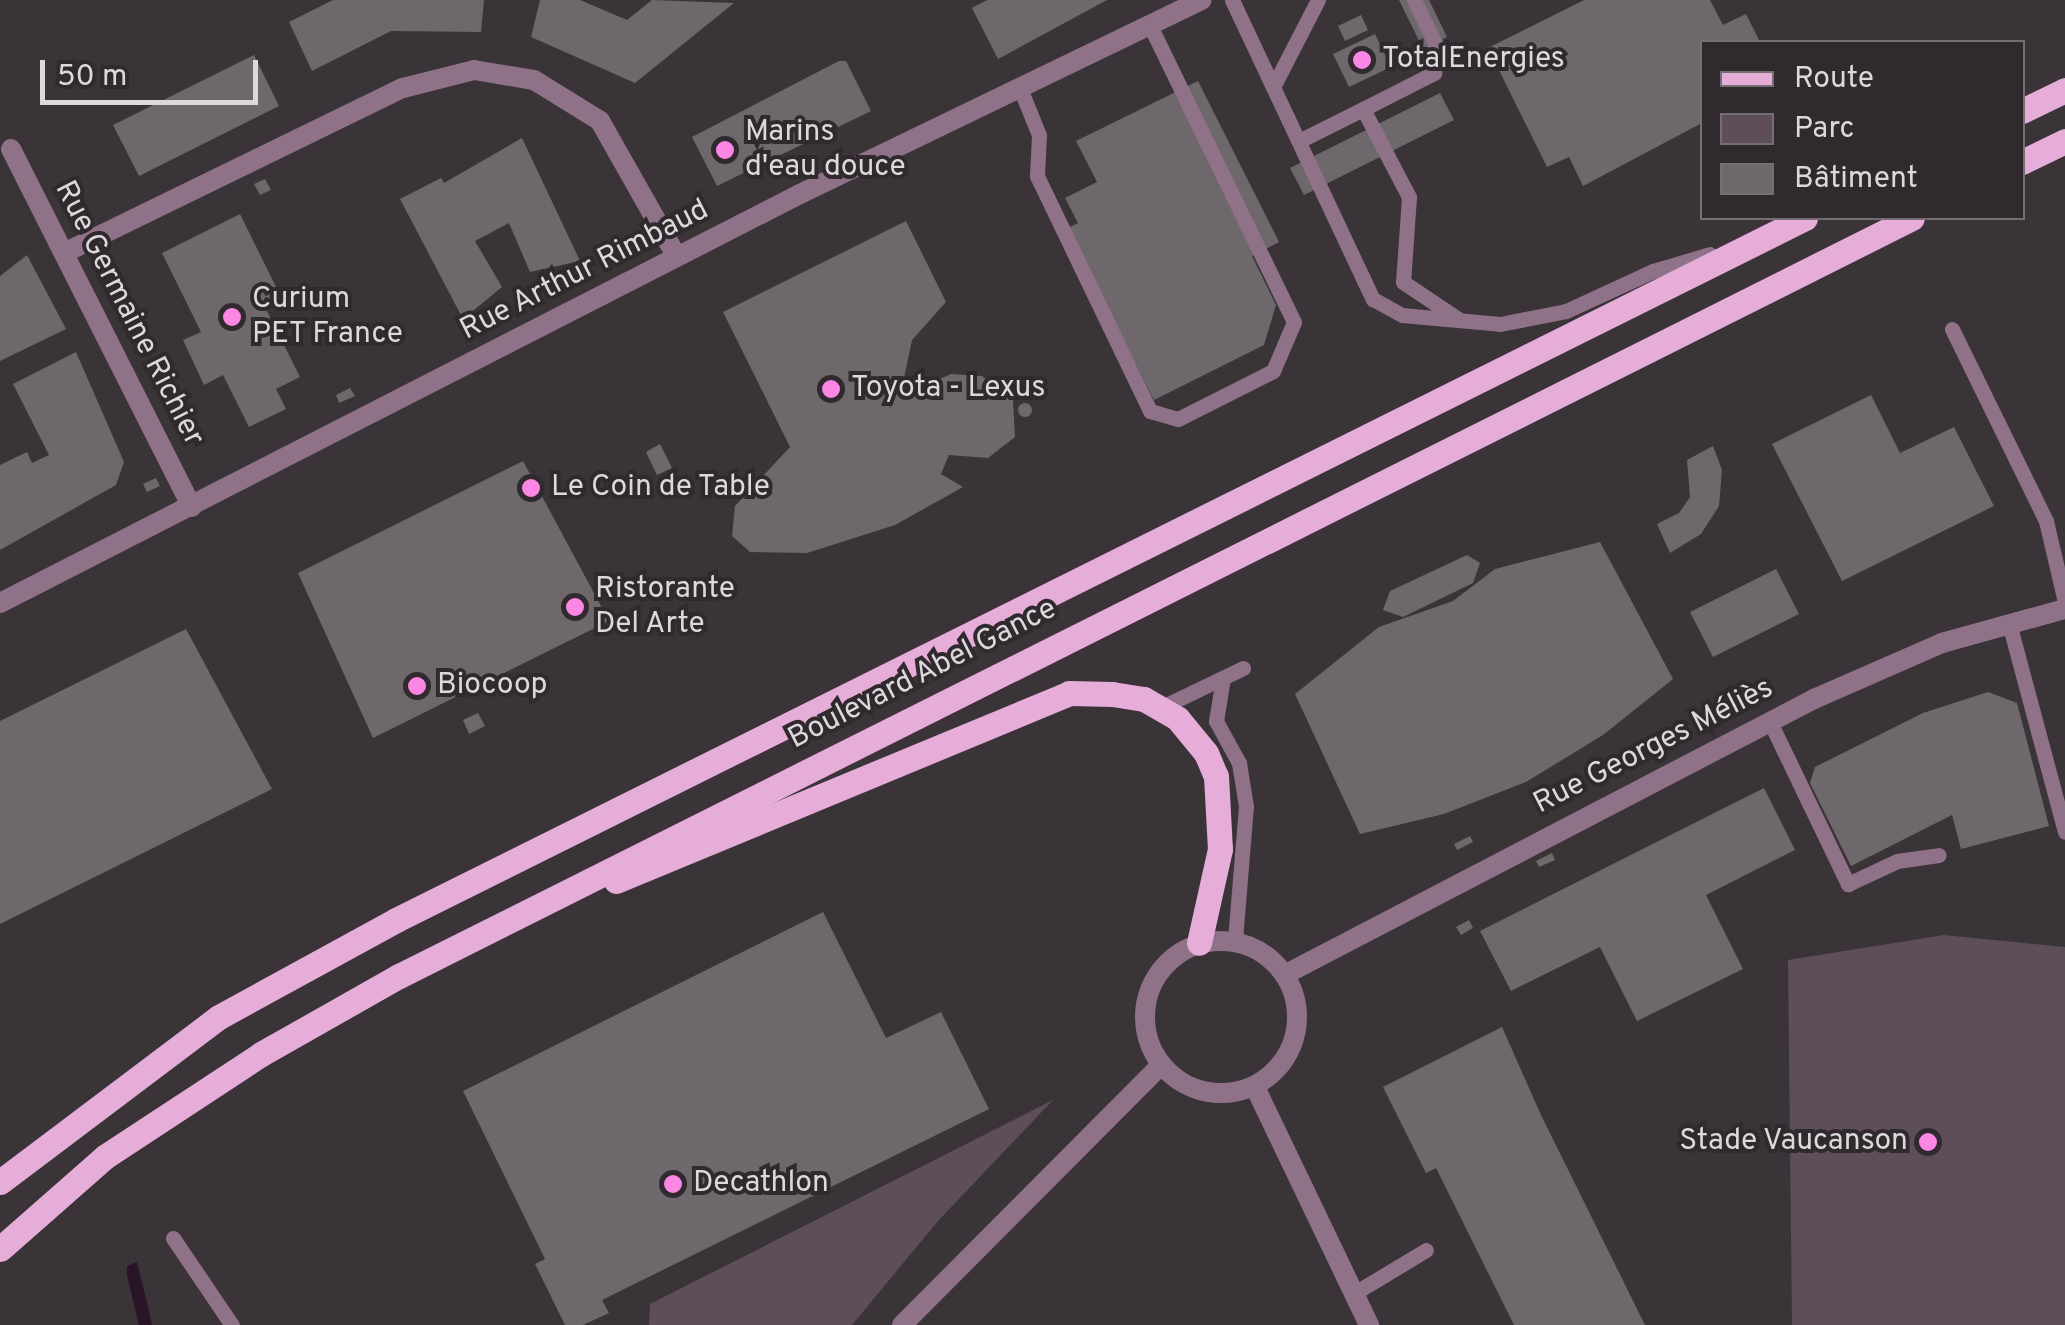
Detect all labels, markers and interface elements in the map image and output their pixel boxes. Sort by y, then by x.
scale bar [45,40,262,102]
legend [1700,40,2025,220]
place label: TotalEnergies [1382,42,1565,78]
marker: TotalEnergies [1351,49,1373,71]
text: 50 m [57,59,127,96]
text: Route [1794,61,1874,98]
text: Parc [1794,111,1854,148]
place label: Marins d'eau douce [745,115,906,186]
marker: Marins d'eau douce [714,139,736,161]
text: Bâtiment [1794,161,1918,198]
street label: Rue Germaine Richier [46,175,210,453]
street label: Rue Arthur Rimbaud [454,193,716,349]
place label: Curium PET France [252,282,404,352]
marker: Curium PET France [221,306,243,328]
place label: Toyota - Lexus [851,371,1045,407]
marker: Toyota - Lexus [820,378,842,400]
place label: Le Coin de Table [551,470,771,506]
marker: Le Coin de Table [520,477,542,499]
place label: Ristorante Del Arte [595,572,735,642]
street label: Boulevard Abel Gance [783,592,1063,758]
marker: Ristorante Del Arte [564,596,586,618]
place label: Biocoop [437,668,548,704]
street label: Rue Georges Méliès [1528,671,1780,823]
marker: Biocoop [406,675,428,697]
place label: Stade Vaucanson [1678,1124,1908,1160]
marker: Stade Vaucanson [1917,1131,1939,1153]
place label: Decathlon [693,1166,829,1202]
marker: Decathlon [662,1173,684,1195]

